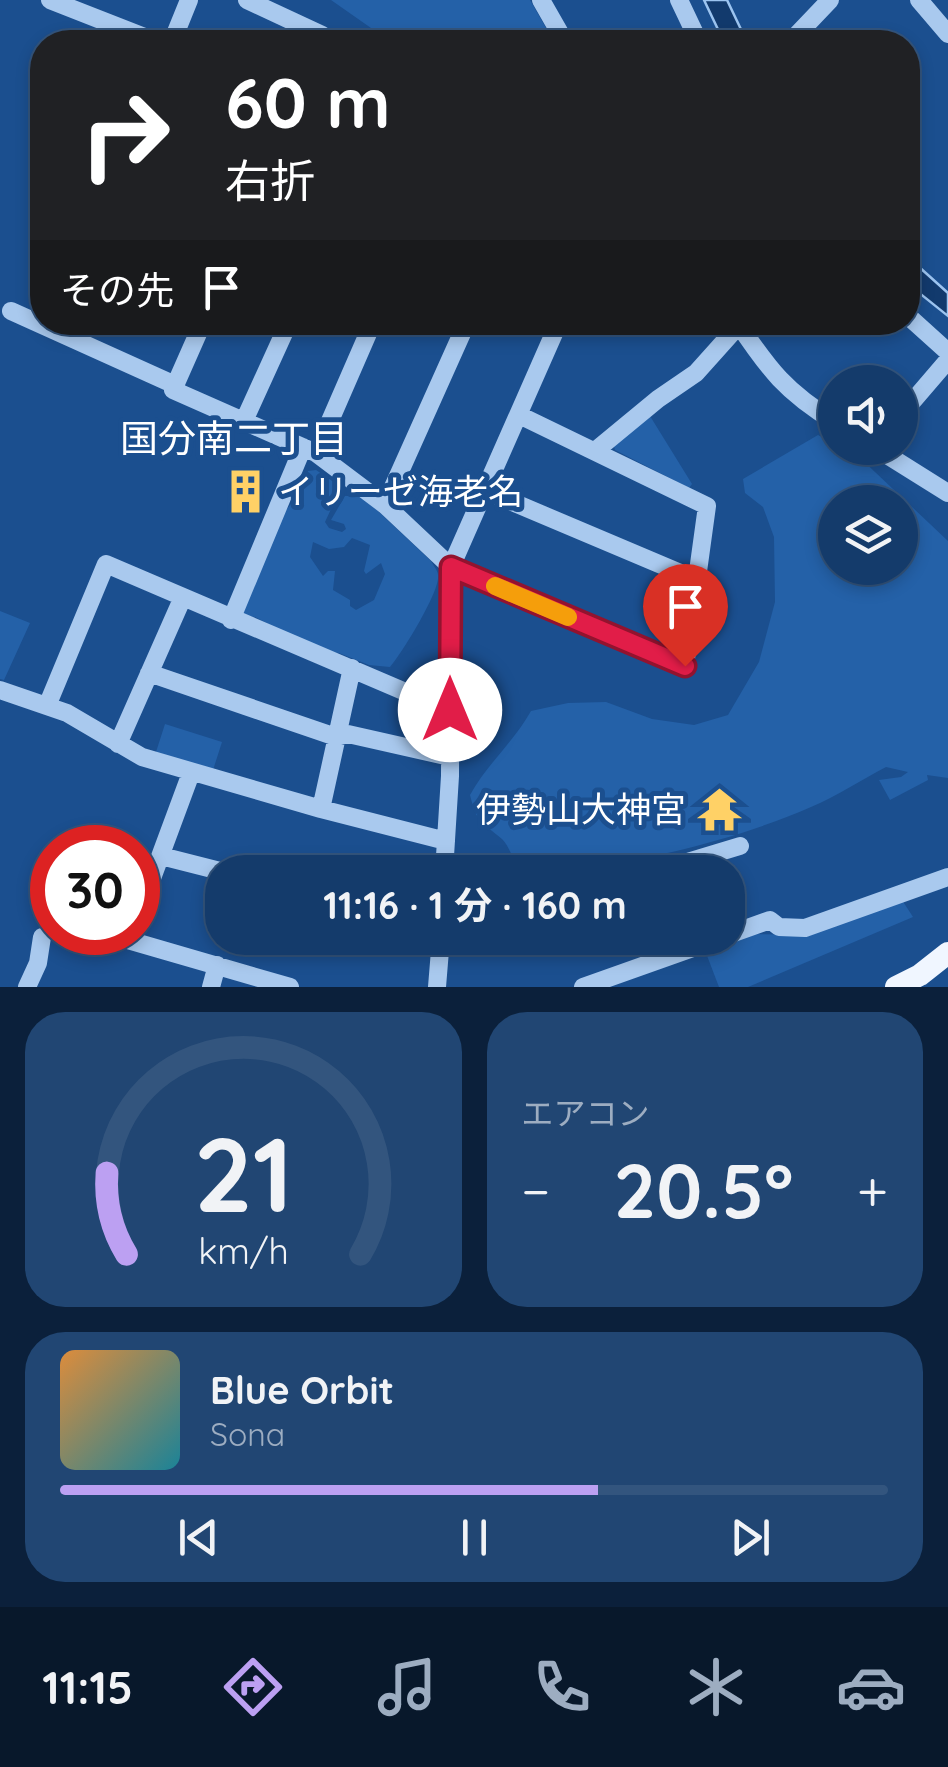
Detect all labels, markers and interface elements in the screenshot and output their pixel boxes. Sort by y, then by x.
text: 60 m [225,58,391,146]
icon: right [60,70,190,200]
text: 右折 [225,152,315,208]
icon: arrive [194,260,249,315]
text: その先 [60,266,174,314]
map controls [818,365,918,585]
button: sound [818,365,918,465]
district label: 国分南二丁目 [120,414,348,462]
building icon: イリーゼ海老名 [221,467,269,515]
place label: イリーゼ海老名 [278,469,523,513]
button: layers [818,485,918,585]
pin [643,564,728,667]
icon: arrive [658,579,713,634]
position arrow [398,658,502,762]
temple icon: 伊勢山大神宮 [695,785,743,833]
place label: 伊勢山大神宮 [476,787,686,831]
speed limit sign: 30 [30,825,160,955]
text: 11:16 · 1 分 · 160 m [323,881,627,929]
text: エアコン [522,1093,650,1133]
text: 21 [193,1108,293,1238]
text: 20.5° [614,1143,794,1237]
text: − [522,1156,550,1225]
text: + [857,1156,888,1225]
text: km/h [198,1228,289,1273]
text: Blue Orbit [210,1366,394,1414]
text: Sona [210,1414,285,1454]
icon: previous [171,1510,226,1565]
icon: pause [447,1510,502,1565]
icon: next [723,1510,778,1565]
icon: directions [218,1652,288,1722]
icon: music [372,1652,442,1722]
icon: phone [527,1652,597,1722]
icon: climate [681,1652,751,1722]
icon: car [836,1652,906,1722]
text: 11:15 [42,1659,133,1715]

